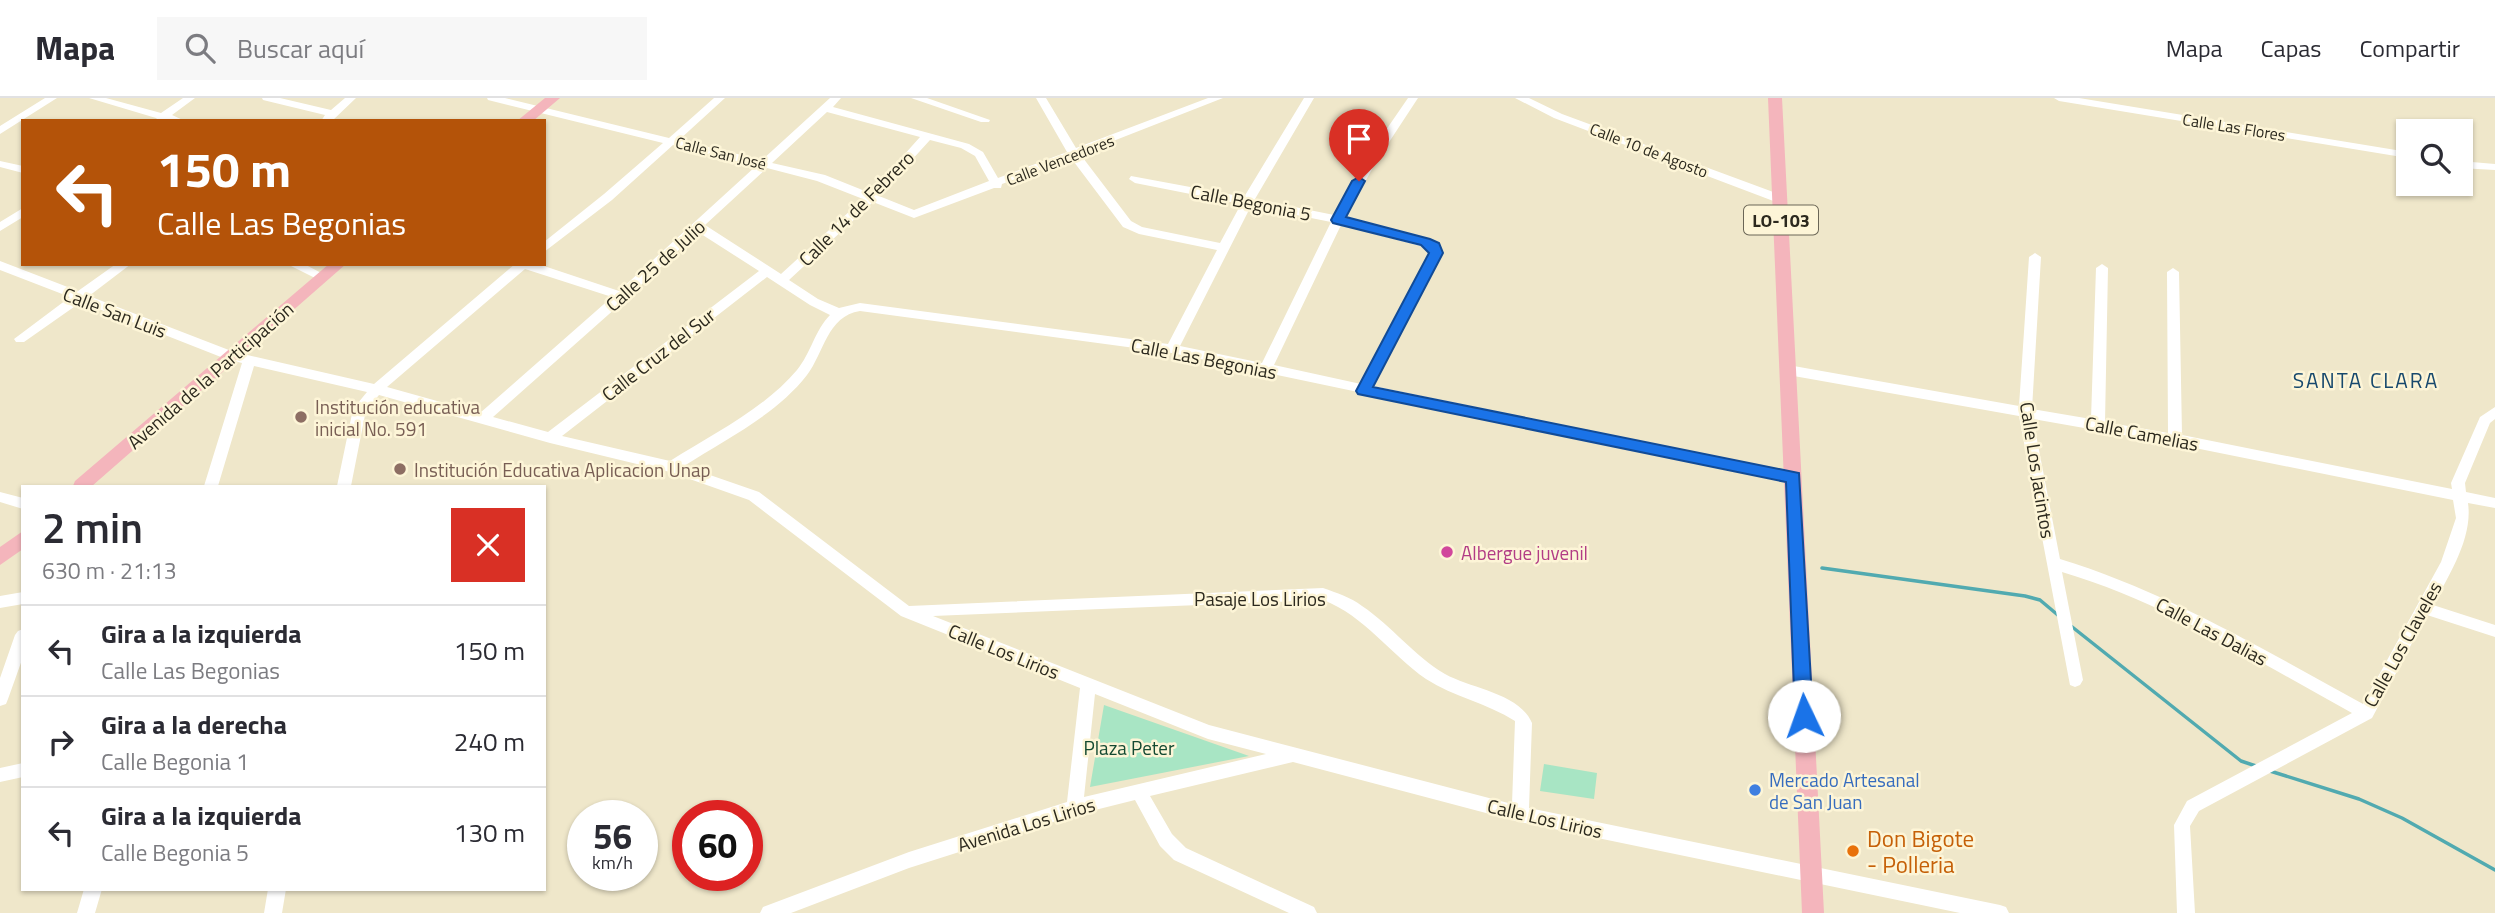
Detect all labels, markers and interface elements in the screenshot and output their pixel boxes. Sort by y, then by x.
search box [157,17,647,80]
text: Mapa [35,23,115,73]
icon: search [181,29,219,67]
text: Buscar aquí [237,29,364,68]
text: Mapa [2166,30,2223,66]
text: Capas [2261,30,2321,66]
text: Compartir [2359,30,2460,66]
street label: Calle Las Flores [2181,107,2287,147]
pin [1329,109,1389,181]
street label: Calle 10 de Agosto [1586,116,1712,184]
map controls [2396,119,2473,196]
button: search [2396,119,2473,196]
icon: arrive [1340,120,1378,158]
street label: Calle Vencedores [1003,128,1117,192]
street label: Calle San José [673,130,769,176]
text: 150 m [157,131,291,206]
street label: Calle 14 de Febrero [792,144,920,272]
icon: left [42,147,133,238]
street label: Calle Begonia 5 [1188,176,1314,228]
text: Calle Las Begonias [157,199,406,247]
road number: LO-103 [1744,205,1818,234]
street label: Calle 25 de Julio [599,212,711,318]
street label: Calle San Luis [59,279,171,345]
street label: Avenida de la Participación [120,294,300,456]
street label: Calle Cruz del Sur [595,300,721,408]
street label: Calle Las Begonias [1129,330,1279,386]
district label: SANTA CLARA [2293,364,2439,396]
place label: Institución educativa inicial No. 591 [315,392,481,443]
street label: Calle Los Jacintos [2013,400,2063,540]
street label: Calle Camelias [2083,408,2201,458]
marker: Institución educativa inicial No. 591 [293,409,309,425]
place label: Institución Educativa Aplicacion Unap [414,455,710,484]
marker: Institución Educativa Aplicacion Unap [392,461,408,477]
text: 2 min [42,495,143,559]
button: close [451,508,525,582]
place label: Albergue juvenil [1461,538,1588,567]
marker: Albergue juvenil [1439,544,1455,560]
text: 630 m · 21:13 [42,553,177,588]
street label: Calle Los Claveles [2355,576,2449,712]
street label: Pasaje Los Lirios [1194,584,1326,613]
street label: Calle Las Dalias [2151,589,2273,673]
text: Gira a la izquierda [101,614,302,653]
street label: Calle Los Lirios [944,616,1064,686]
text: 150 m [454,631,525,670]
icon: left [42,632,80,670]
text: Calle Las Begonias [101,653,280,688]
position arrow [1767,679,1841,753]
text: Gira a la derecha [101,705,287,744]
text: 240 m [454,722,525,761]
icon: right [42,723,80,761]
park label: Plaza Peter [1083,733,1175,762]
text: Calle Begonia 1 [101,744,249,779]
place label: Mercado Artesanal de San Juan [1769,765,1920,816]
marker: Mercado Artesanal de San Juan [1747,782,1763,798]
street label: Avenida Los Lirios [954,789,1099,859]
street label: Calle Los Lirios [1485,791,1606,845]
text: Gira a la izquierda [101,796,302,835]
speed limit sign: 60 [672,800,763,891]
text: 56 [593,809,632,863]
text: 130 m [454,813,525,852]
icon: left [42,814,80,852]
place label: Don Bigote - Polleria [1867,821,1974,882]
text: Calle Begonia 5 [101,835,249,870]
marker: Don Bigote - Polleria [1845,843,1861,859]
text: km/h [592,849,633,876]

